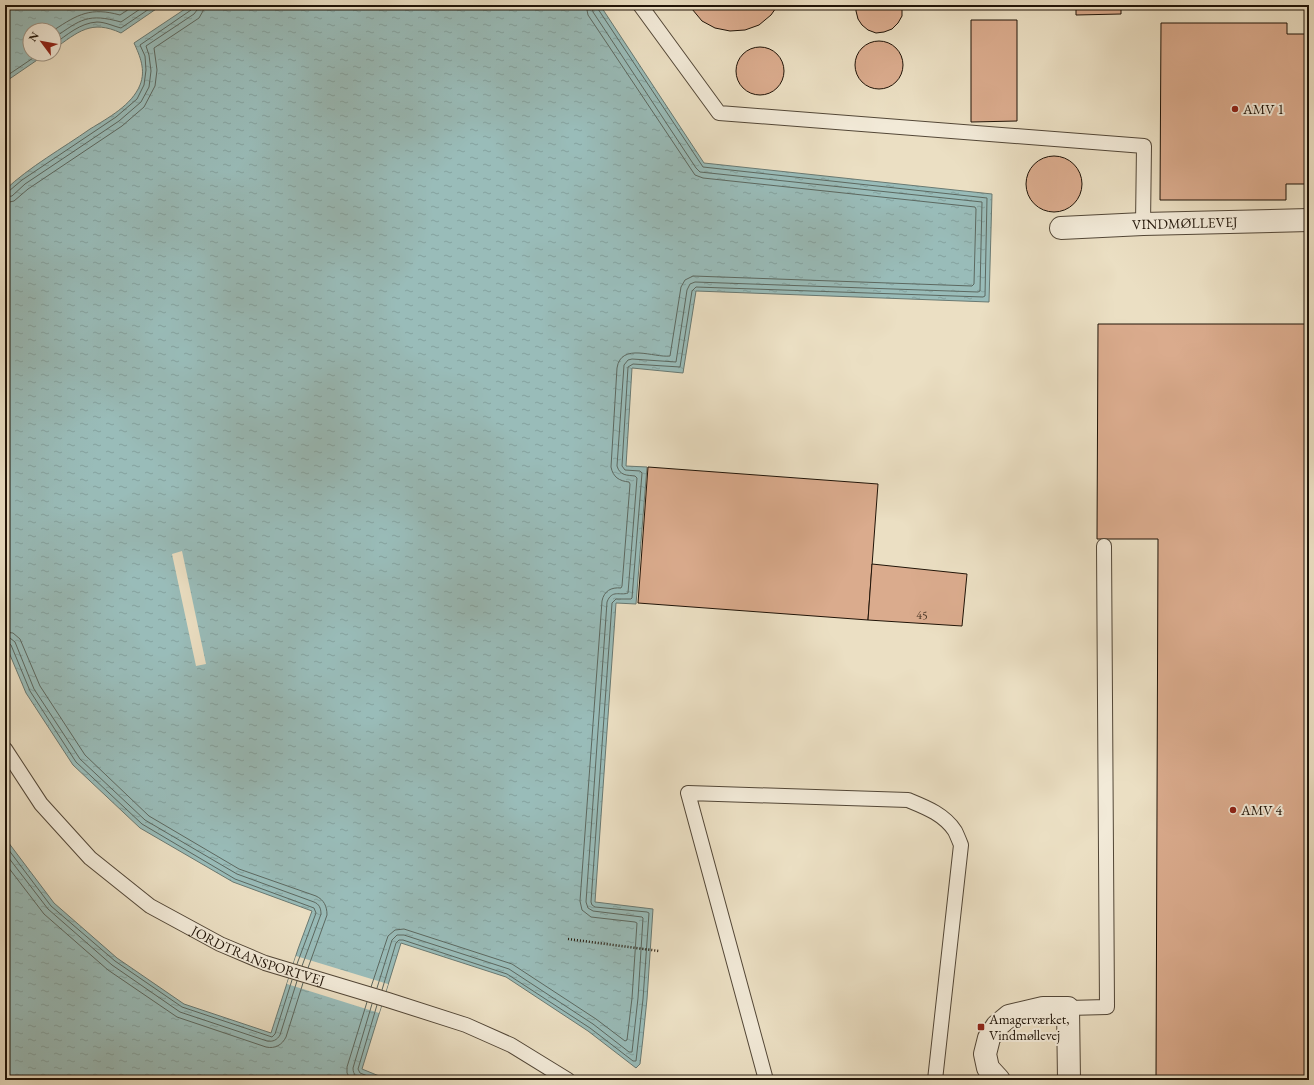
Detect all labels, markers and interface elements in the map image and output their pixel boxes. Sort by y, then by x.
north arrow [22,22,62,62]
text: N [25,29,42,44]
place label: AMV 1 [1242,100,1284,118]
marker: AMV 1 [1230,104,1240,114]
street label: VINDMØLLEVEJ [1132,213,1238,234]
house number: 45 [916,607,928,623]
place label: AMV 4 [1240,801,1283,819]
marker: AMV 4 [1228,805,1238,815]
street label: JORDTRANSPORTVEJ [187,921,327,990]
place label: Amagerværket, Vindmøllevej [988,1010,1069,1044]
marker: Amagerværket, Vindmøllevej [976,1022,986,1032]

